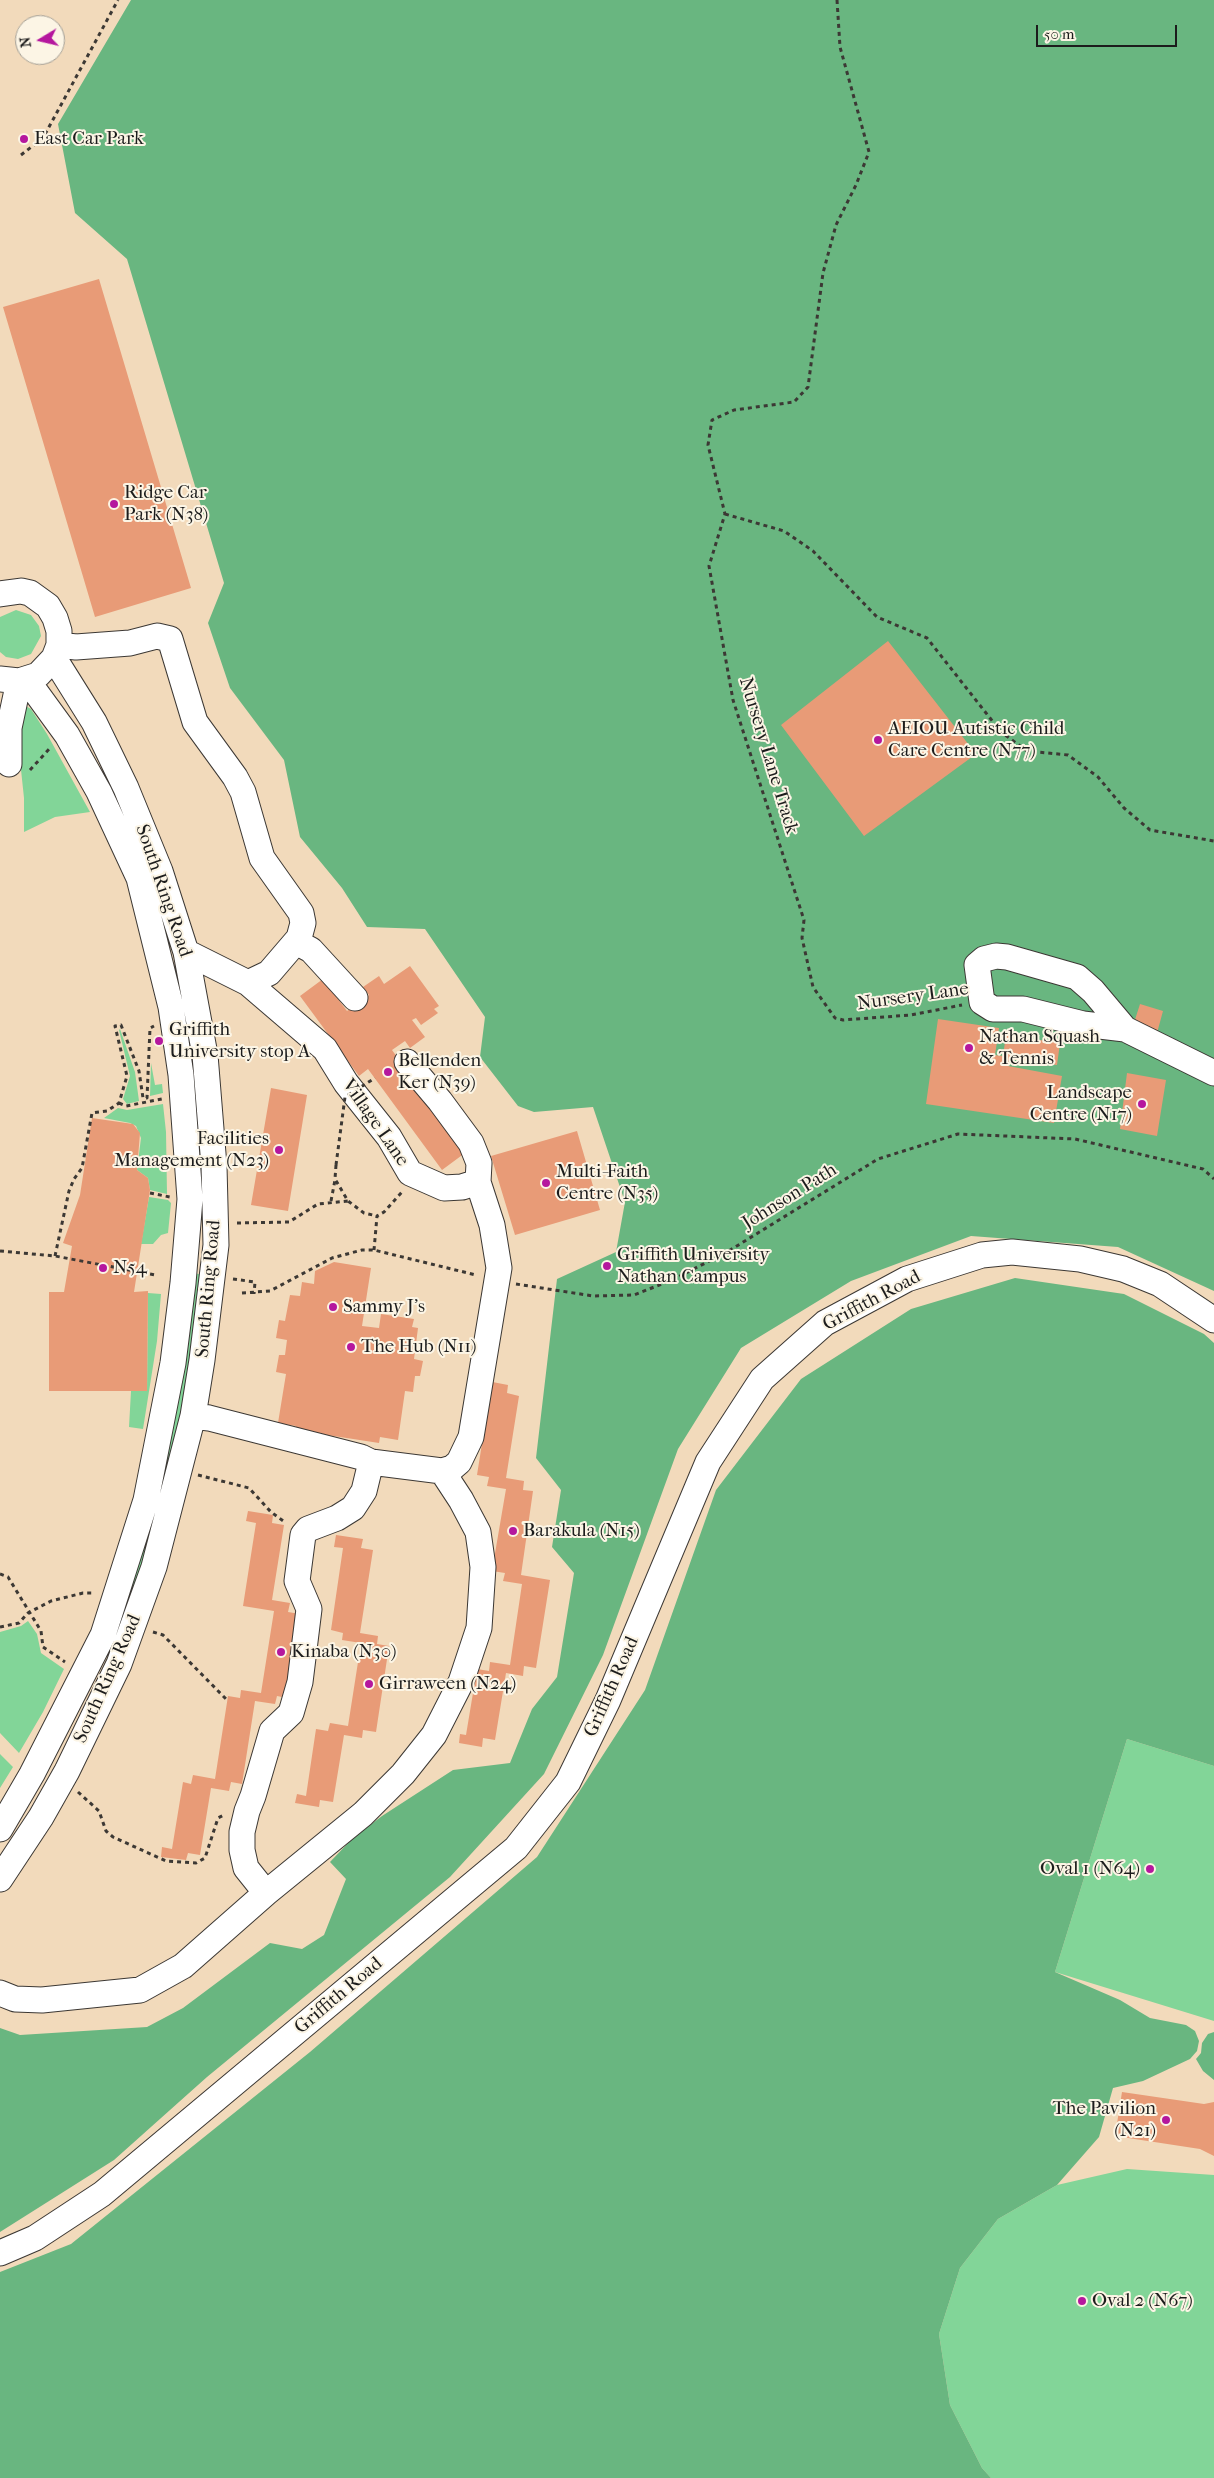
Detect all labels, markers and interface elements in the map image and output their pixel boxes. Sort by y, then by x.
north arrow [15,15,65,65]
scale bar [1039,15,1180,47]
text: 50 m [1044,25,1074,43]
text: N [16,36,35,49]
place label: East Car Park [34,128,144,150]
marker: East Car Park [18,133,30,145]
place label: Ridge Car Park (N38) [124,482,208,526]
marker: Ridge Car Park (N38) [108,498,120,510]
street label: Nursery Lane Track [733,675,803,837]
place label: AEIOU Autistic Child Care Centre (N77) [888,718,1064,762]
marker: AEIOU Autistic Child Care Centre (N77) [872,734,884,746]
street label: South Ring Road [130,822,196,960]
street label: Nursery Lane [856,978,970,1016]
place label: Griffith University stop A [169,1019,310,1063]
place label: Nathan Squash & Tennis [979,1026,1100,1070]
marker: Griffith University stop A [153,1035,165,1047]
marker: Nathan Squash & Tennis [963,1042,975,1054]
place label: Bellenden Ker (N39) [398,1050,481,1094]
marker: Bellenden Ker (N39) [382,1066,394,1078]
street label: Village Lane [337,1075,413,1171]
place label: Landscape Centre (N17) [1030,1082,1132,1126]
marker: Landscape Centre (N17) [1136,1098,1148,1110]
place label: Facilities Management (N23) [114,1128,269,1172]
marker: Facilities Management (N23) [273,1144,285,1156]
street label: Johnson Path [739,1159,841,1235]
place label: Multi-Faith Centre (N35) [556,1161,658,1205]
marker: Multi-Faith Centre (N35) [540,1177,552,1189]
street label: South Ring Road [192,1219,226,1359]
place label: Griffith University Nathan Campus [617,1244,769,1288]
place label: N54 [113,1257,147,1279]
marker: Griffith University Nathan Campus [601,1260,613,1272]
marker: N54 [97,1262,109,1274]
street label: Griffith Road [819,1266,925,1336]
place label: Sammy J's [343,1296,425,1318]
marker: Sammy J's [327,1301,339,1313]
place label: The Hub (N11) [361,1336,476,1358]
marker: The Hub (N11) [345,1341,357,1353]
place label: Barakula (N15) [523,1520,640,1542]
marker: Barakula (N15) [507,1525,519,1537]
street label: South Ring Road [69,1611,147,1747]
street label: Griffith Road [580,1633,644,1741]
place label: Kinaba (N30) [291,1641,396,1663]
marker: Kinaba (N30) [275,1646,287,1658]
place label: Girraween (N24) [379,1673,516,1695]
marker: Girraween (N24) [363,1678,375,1690]
place label: Oval 1 (N64) [1040,1858,1140,1880]
marker: Oval 1 (N64) [1144,1863,1156,1875]
street label: Griffith Road [290,1953,388,2039]
place label: The Pavilion (N21) [1053,2098,1156,2142]
marker: The Pavilion (N21) [1160,2114,1172,2126]
place label: Oval 2 (N67) [1092,2290,1193,2312]
marker: Oval 2 (N67) [1076,2295,1088,2307]

